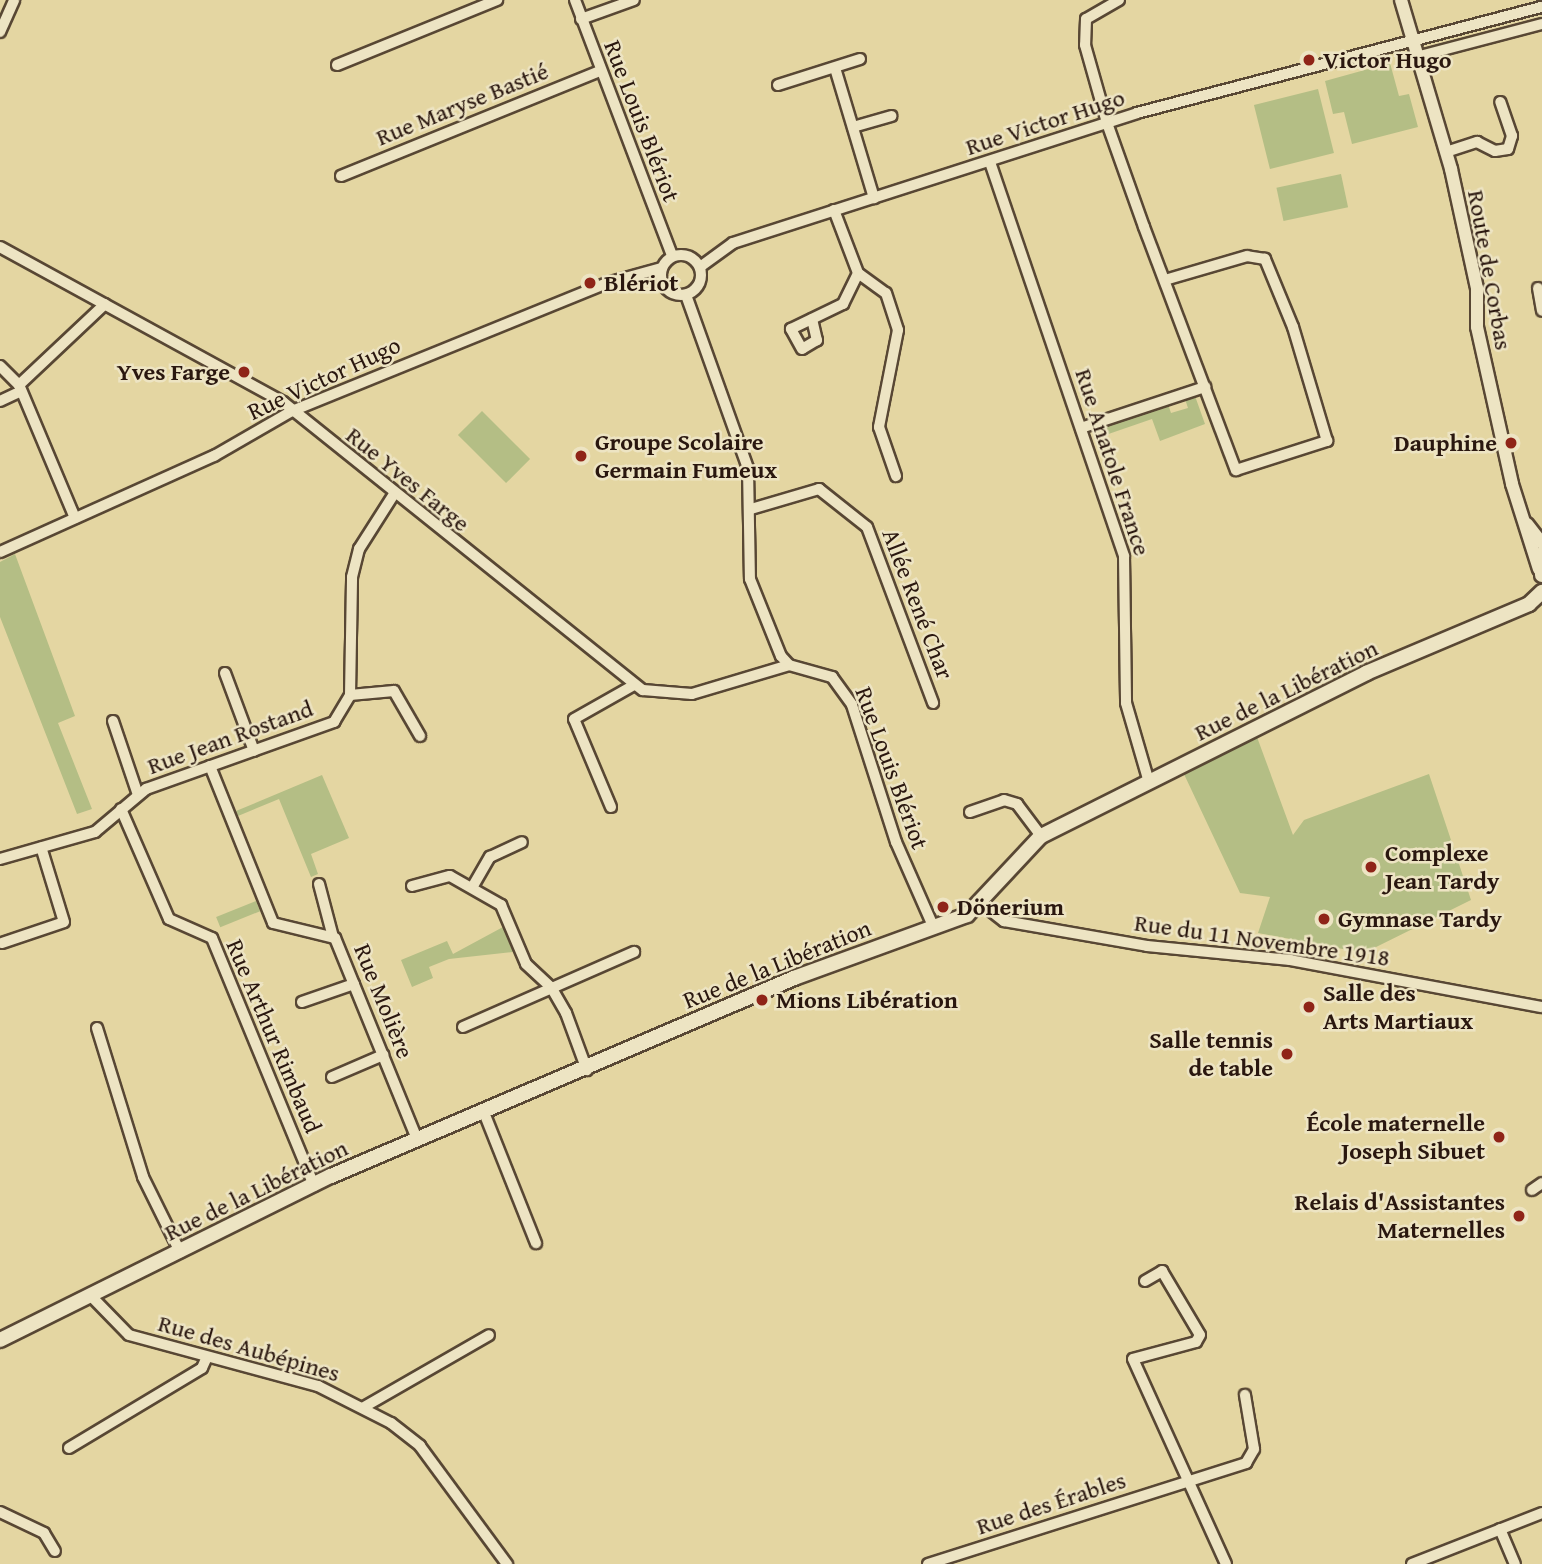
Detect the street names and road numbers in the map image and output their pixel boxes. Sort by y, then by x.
street label: Rue Louis Blériot [598,36,686,206]
street label: Rue Maryse Bastié [372,56,552,152]
street label: Rue Victor Hugo [962,83,1128,161]
street label: Route de Corbas [1462,188,1518,352]
street label: Rue Victor Hugo [243,330,405,426]
street label: Rue Anatole France [1069,365,1157,559]
street label: Rue Yves Farge [340,420,476,538]
street label: Allée René Char [876,525,960,683]
street label: Rue de la Libération [1190,633,1382,747]
street label: Rue Louis Blériot [849,683,935,853]
street label: Rue Jean Rostand [143,694,317,780]
street label: Rue du 11 Novembre 1918 [1133,908,1391,972]
street label: Rue de la Libération [679,913,875,1015]
street label: Rue Arthur Rimbaud [220,935,328,1137]
street label: Rue Molière [348,940,420,1062]
street label: Rue de la Libération [160,1133,352,1247]
street label: Rue des Aubépines [155,1308,343,1388]
street label: Rue des Érables [973,1465,1129,1541]

